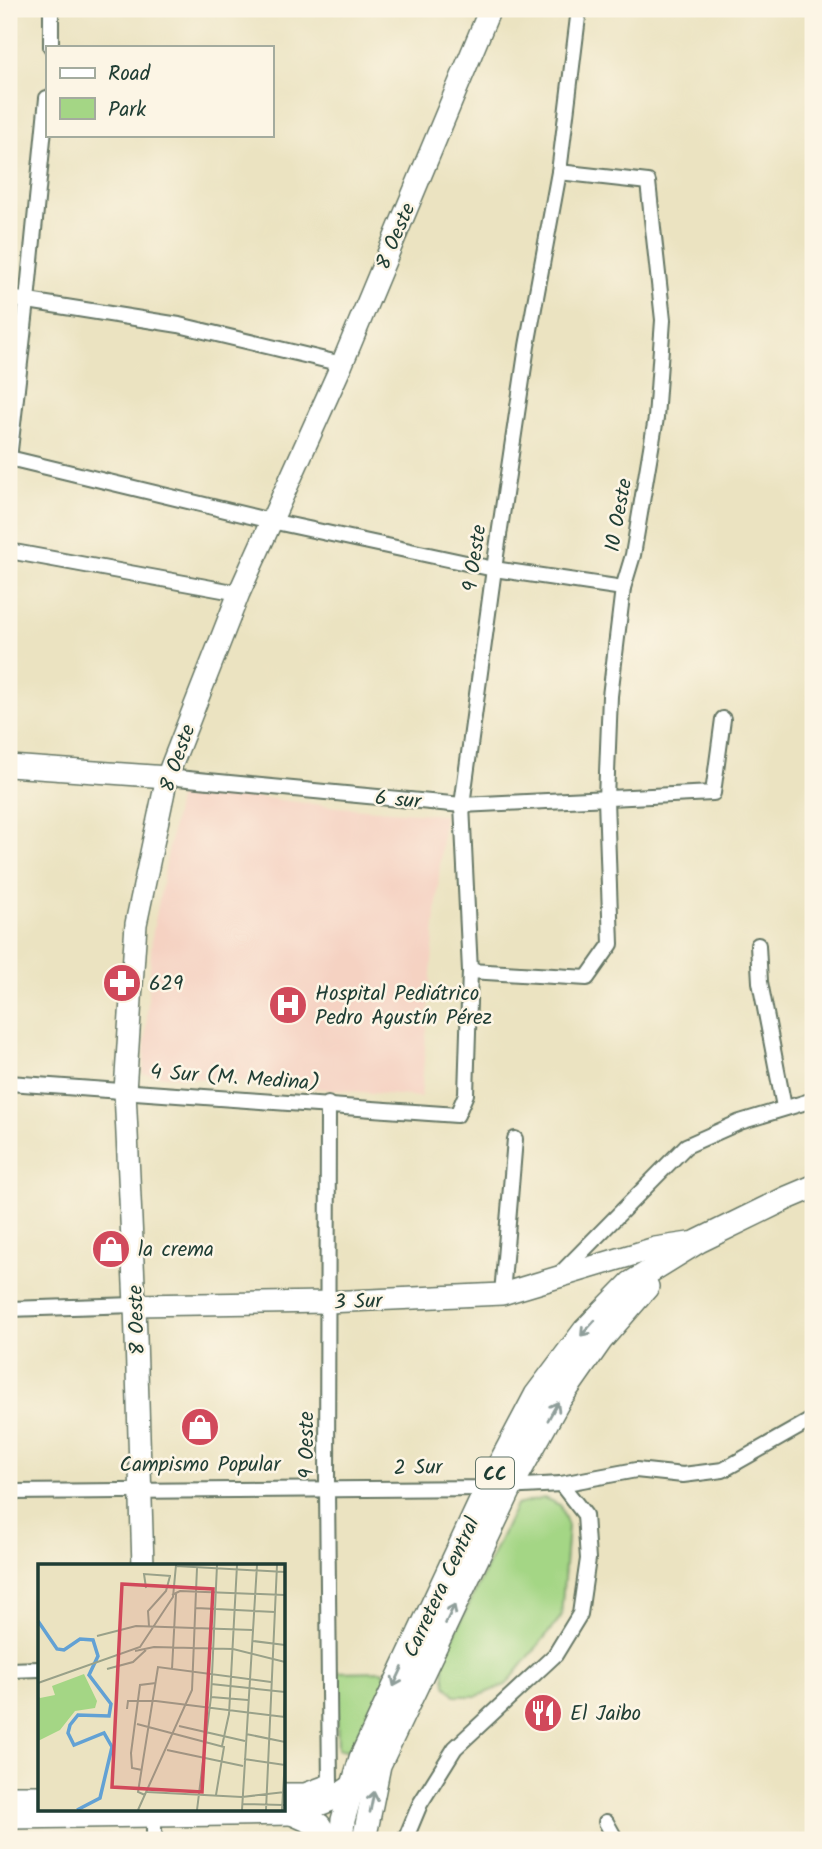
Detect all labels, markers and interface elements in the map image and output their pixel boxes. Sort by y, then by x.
legend [46,46,273,136]
text: Road [108,58,151,91]
text: Park [108,94,146,127]
street label: 8 Oeste [368,197,425,275]
street label: 10 Oeste [597,475,642,555]
street label: 9 Oeste [454,522,497,594]
street label: 8 Oeste [151,720,206,797]
street label: 6 sur [373,782,423,819]
pharmacy icon: 629 [101,962,143,1004]
place label: 629 [149,968,183,1001]
place label: Hospital Pediátrico Pedro Agustín Pérez [315,978,492,1035]
hospital icon: Hospital Pediátrico Pedro Agustín Pérez [267,984,309,1026]
street label: 4 Sur (M. Medina) [149,1056,321,1101]
shop icon: la crema [90,1228,132,1270]
place label: la crema [138,1234,214,1267]
street label: 8 Oeste [120,1284,155,1355]
street label: 3 Sur [333,1285,384,1320]
one-way arrow [580,1319,596,1337]
one-way arrow [546,1402,560,1422]
shop icon: Campismo Popular [179,1406,221,1448]
street label: 9 Oeste [291,1411,324,1479]
place label: Campismo Popular [120,1449,281,1482]
street label: 2 Sur [393,1452,444,1485]
road number: CC [476,1457,514,1488]
street label: Carretera Central [395,1512,489,1663]
inset map [38,1564,285,1811]
one-way arrow [444,1604,458,1625]
one-way arrow [391,1666,405,1687]
restaurant icon: El Jaibo [522,1692,564,1734]
place label: El Jaibo [570,1698,641,1731]
one-way arrow [365,1791,379,1814]

